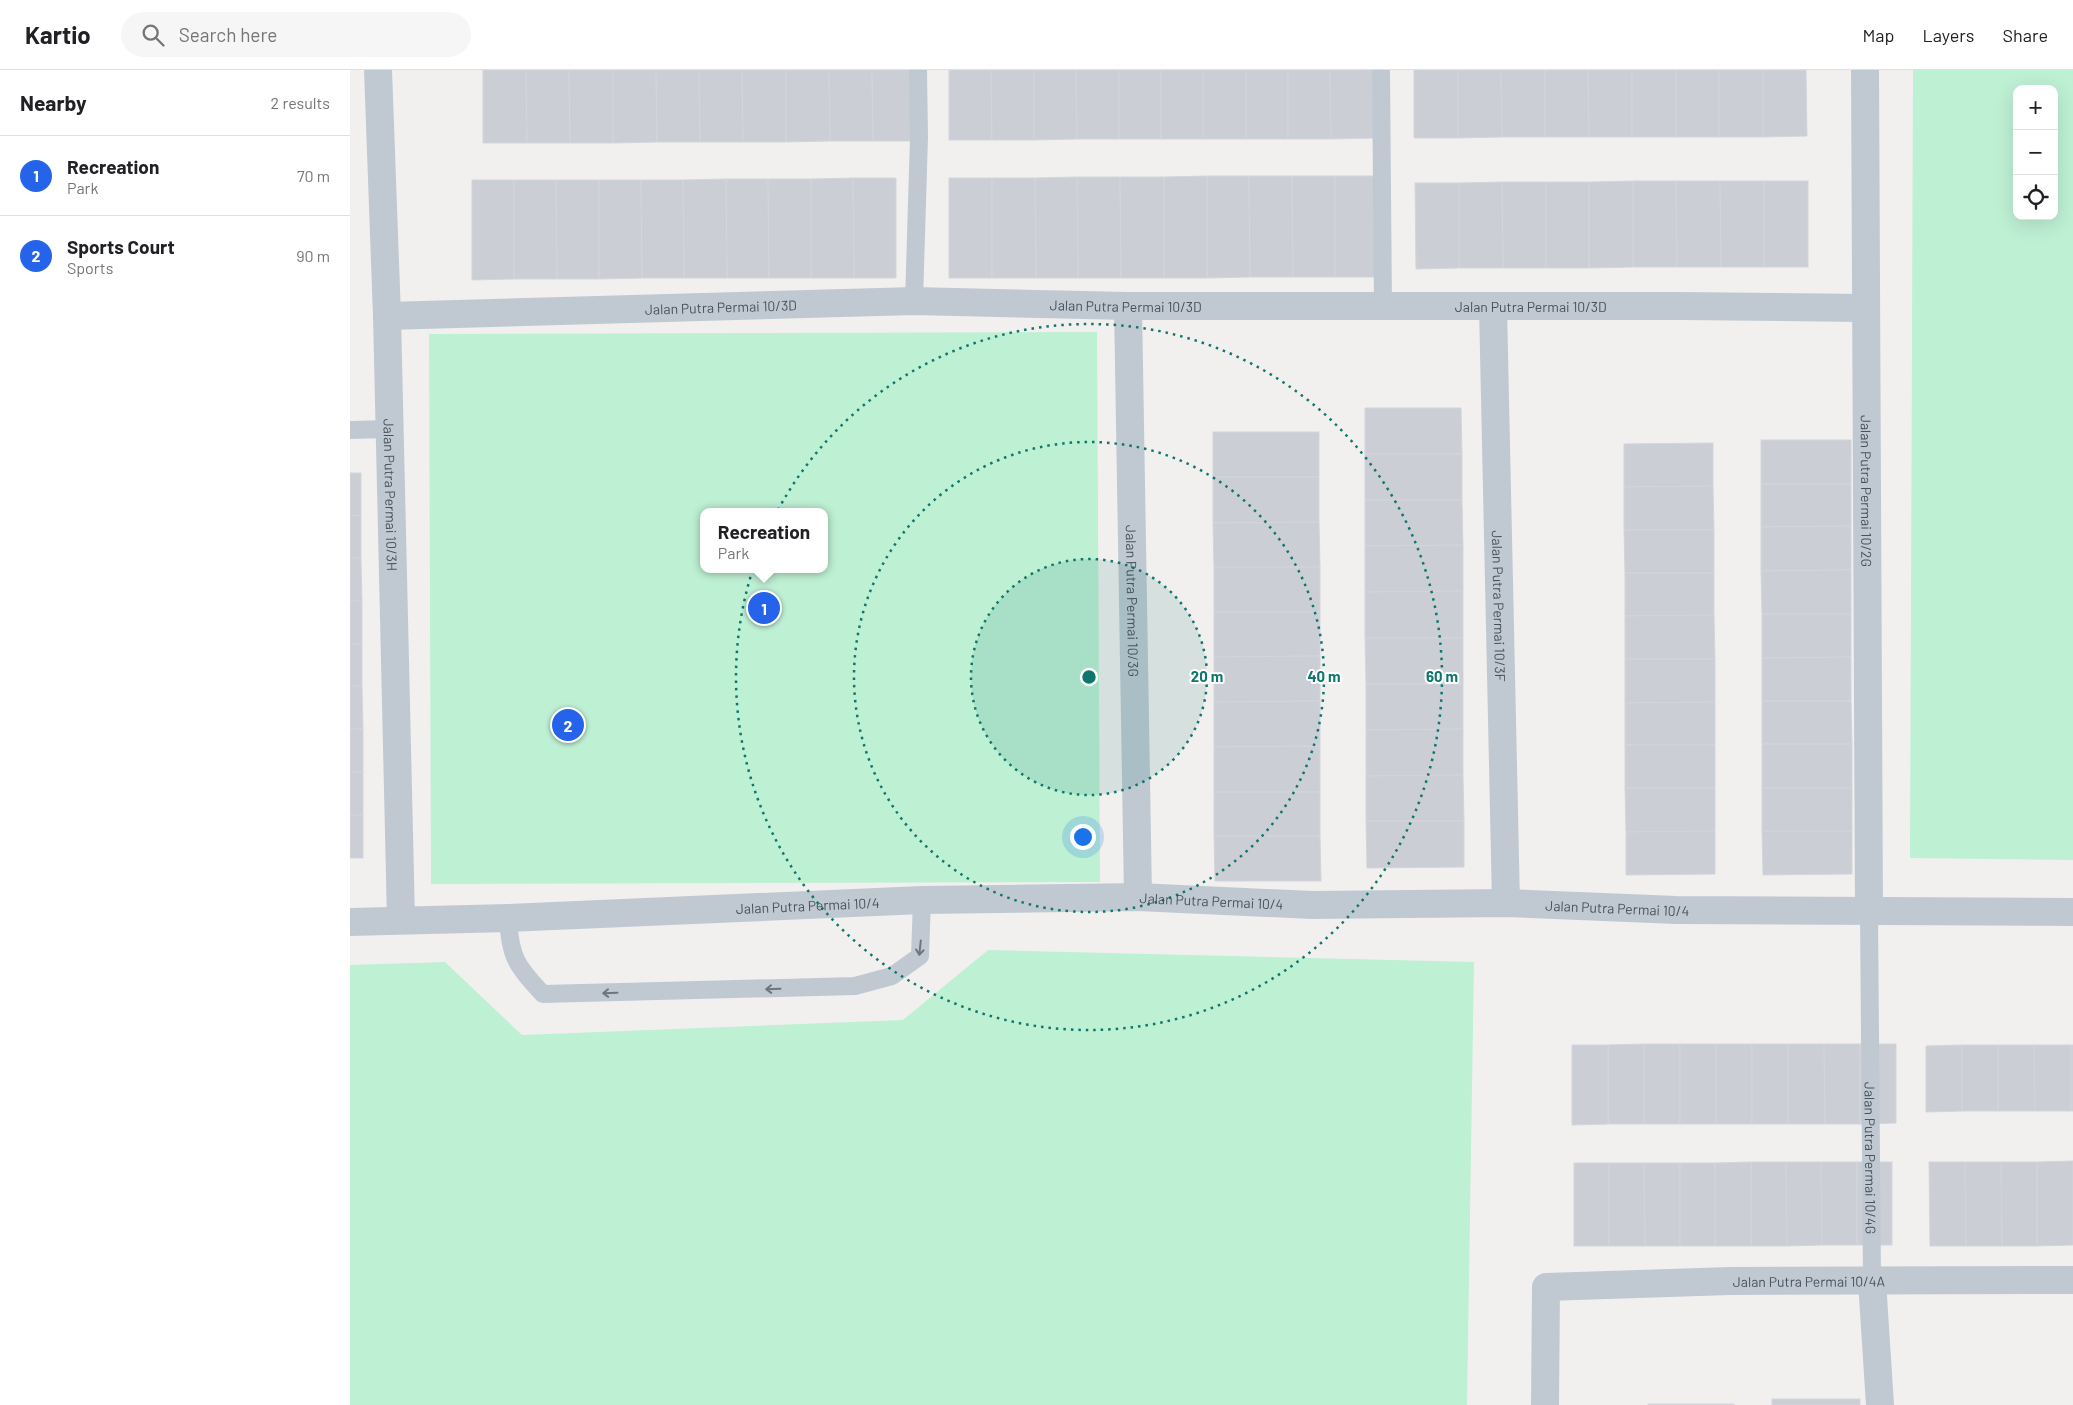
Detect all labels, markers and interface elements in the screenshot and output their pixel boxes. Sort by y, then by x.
search box [121,12,471,57]
text: Kartio [25,20,91,49]
icon: search [139,21,167,49]
text: Search here [179,23,277,46]
text: Map [1862,24,1894,46]
text: Layers [1922,24,1975,46]
text: Share [2003,24,2048,46]
map controls [2013,85,2058,220]
button: + [2013,85,2058,130]
text: Nearby [20,90,86,115]
text: 2 results [271,93,330,112]
button: − [2013,130,2058,175]
text: Recreation [67,155,159,178]
text: 1 [33,166,39,185]
text: 70 m [297,166,330,185]
button: locate [2013,175,2058,220]
text: Park [67,178,98,197]
text: Sports Court [67,235,175,258]
text: 2 [32,246,40,265]
text: 90 m [296,246,330,265]
text: Sports [67,258,113,277]
street label: Jalan Putra Permai 10/3D [645,296,797,317]
street label: Jalan Putra Permai 10/3D [1050,296,1202,315]
street label: Jalan Putra Permai 10/3D [1455,298,1607,315]
street label: Jalan Putra Permai 10/2G [1858,415,1876,567]
street label: Jalan Putra Permai 10/3H [381,418,401,571]
popup [700,508,828,573]
text: Recreation [718,520,810,543]
street label: Jalan Putra Permai 10/3G [1123,525,1143,677]
street label: Jalan Putra Permai 10/3F [1489,530,1510,682]
text: Park [718,543,749,562]
pin: 1 [748,589,780,627]
text: 20 m [1191,667,1223,685]
text: 40 m [1307,667,1341,685]
text: 60 m [1426,667,1458,685]
centre of rings [1080,668,1098,686]
pin: 2 [552,706,584,744]
your location [1070,824,1096,850]
street label: Jalan Putra Permai 10/4 [1139,889,1284,912]
street label: Jalan Putra Permai 10/4 [735,893,880,917]
street label: Jalan Putra Permai 10/4 [1545,896,1689,919]
one-way arrow [915,940,924,956]
one-way arrow [765,984,781,994]
one-way arrow [602,989,618,998]
street label: Jalan Putra Permai 10/4G [1862,1082,1880,1234]
street label: Jalan Putra Permai 10/4A [1733,1272,1886,1289]

